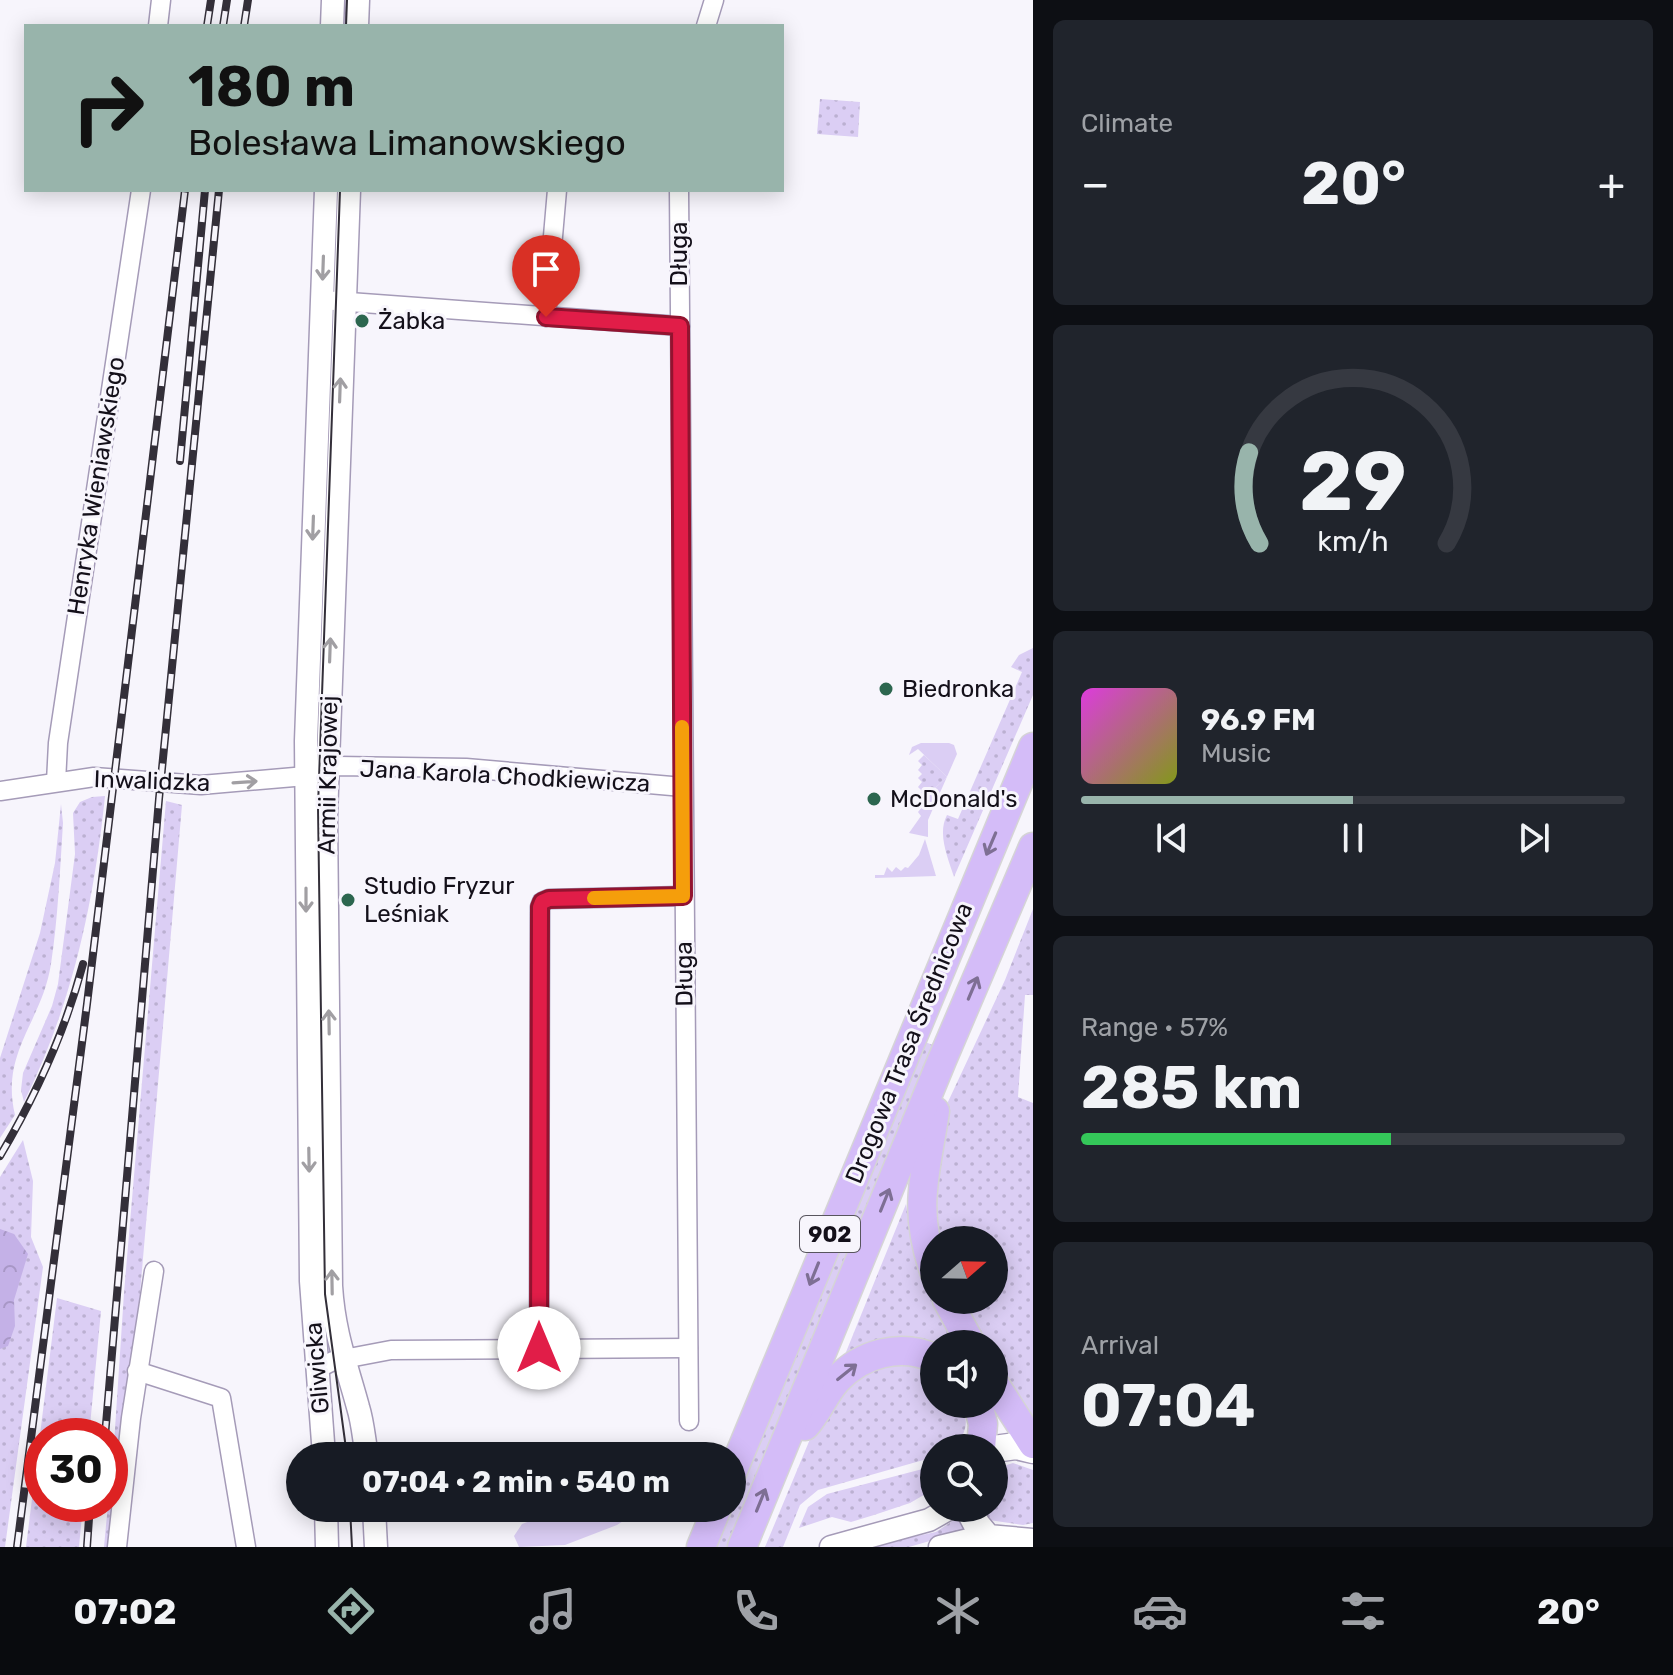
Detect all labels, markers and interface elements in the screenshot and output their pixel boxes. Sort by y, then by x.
text: 180 m [188,54,355,120]
icon: right [56,56,160,160]
text: Climate [1081,108,1173,139]
text: Bolesława Limanowskiego [188,121,626,164]
text: 20° [1301,148,1406,219]
text: − [1081,158,1110,210]
text: + [1598,158,1625,210]
street label: Długa [665,221,693,287]
pin [512,235,580,317]
icon: arrive [524,247,568,291]
one-way arrow [315,254,330,281]
place label: Żabka [378,307,445,335]
marker: Żabka [353,312,371,330]
street label: Henryka Wieniawskiego [62,355,130,617]
one-way arrow [332,377,347,404]
text: 29 [1299,432,1407,531]
one-way arrow [306,514,321,541]
text: km/h [1317,524,1389,558]
one-way arrow [323,637,338,664]
place label: Biedronka [902,675,1014,703]
marker: Biedronka [877,680,895,698]
street label: Armii Krajowej [313,695,343,855]
text: 96.9 FM [1201,702,1316,738]
text: Music [1201,738,1271,769]
street label: Jana Karola Chodkiewicza [359,754,651,798]
street label: Inwalidzka [93,765,211,797]
one-way arrow [231,774,258,789]
place label: McDonald's [890,785,1017,813]
marker: McDonald's [865,790,883,808]
icon: previous [1150,816,1194,860]
icon: pause [1331,816,1375,860]
icon: next [1512,816,1556,860]
one-way arrow [983,831,998,856]
place label: Studio Fryzur Leśniak [364,872,514,928]
one-way arrow [298,886,314,913]
marker: Studio Fryzur Leśniak [339,891,357,909]
street label: Drogowa Trasa Średnicowa [840,898,978,1188]
street label: Długa [669,941,699,1007]
one-way arrow [967,976,982,1001]
one-way arrow [321,1009,336,1036]
text: Range · 57% [1081,1012,1228,1043]
text: 285 km [1081,1052,1302,1123]
one-way arrow [301,1146,316,1173]
one-way arrow [878,1188,893,1213]
road number: 902 [800,1216,860,1252]
north arrow [920,1226,1008,1314]
map controls [920,1226,1008,1522]
one-way arrow [806,1261,820,1286]
one-way arrow [324,1269,339,1296]
position arrow [497,1306,581,1390]
street label: Gliwicka [299,1321,335,1415]
button: sound [920,1330,1008,1418]
text: Arrival [1081,1330,1159,1361]
one-way arrow [836,1363,857,1381]
text: 07:04 [1081,1370,1255,1441]
speed limit sign: 30 [24,1418,128,1522]
button: search [920,1434,1008,1522]
text: 07:04 · 2 min · 540 m [362,1464,670,1500]
one-way arrow [755,1488,770,1513]
icon: directions [323,1583,379,1639]
icon: music [525,1583,581,1639]
icon: phone [728,1583,784,1639]
icon: climate [930,1583,986,1639]
icon: car [1132,1583,1188,1639]
icon: filters [1335,1583,1391,1639]
text: 07:02 [73,1590,177,1633]
text: 20° [1537,1590,1600,1633]

